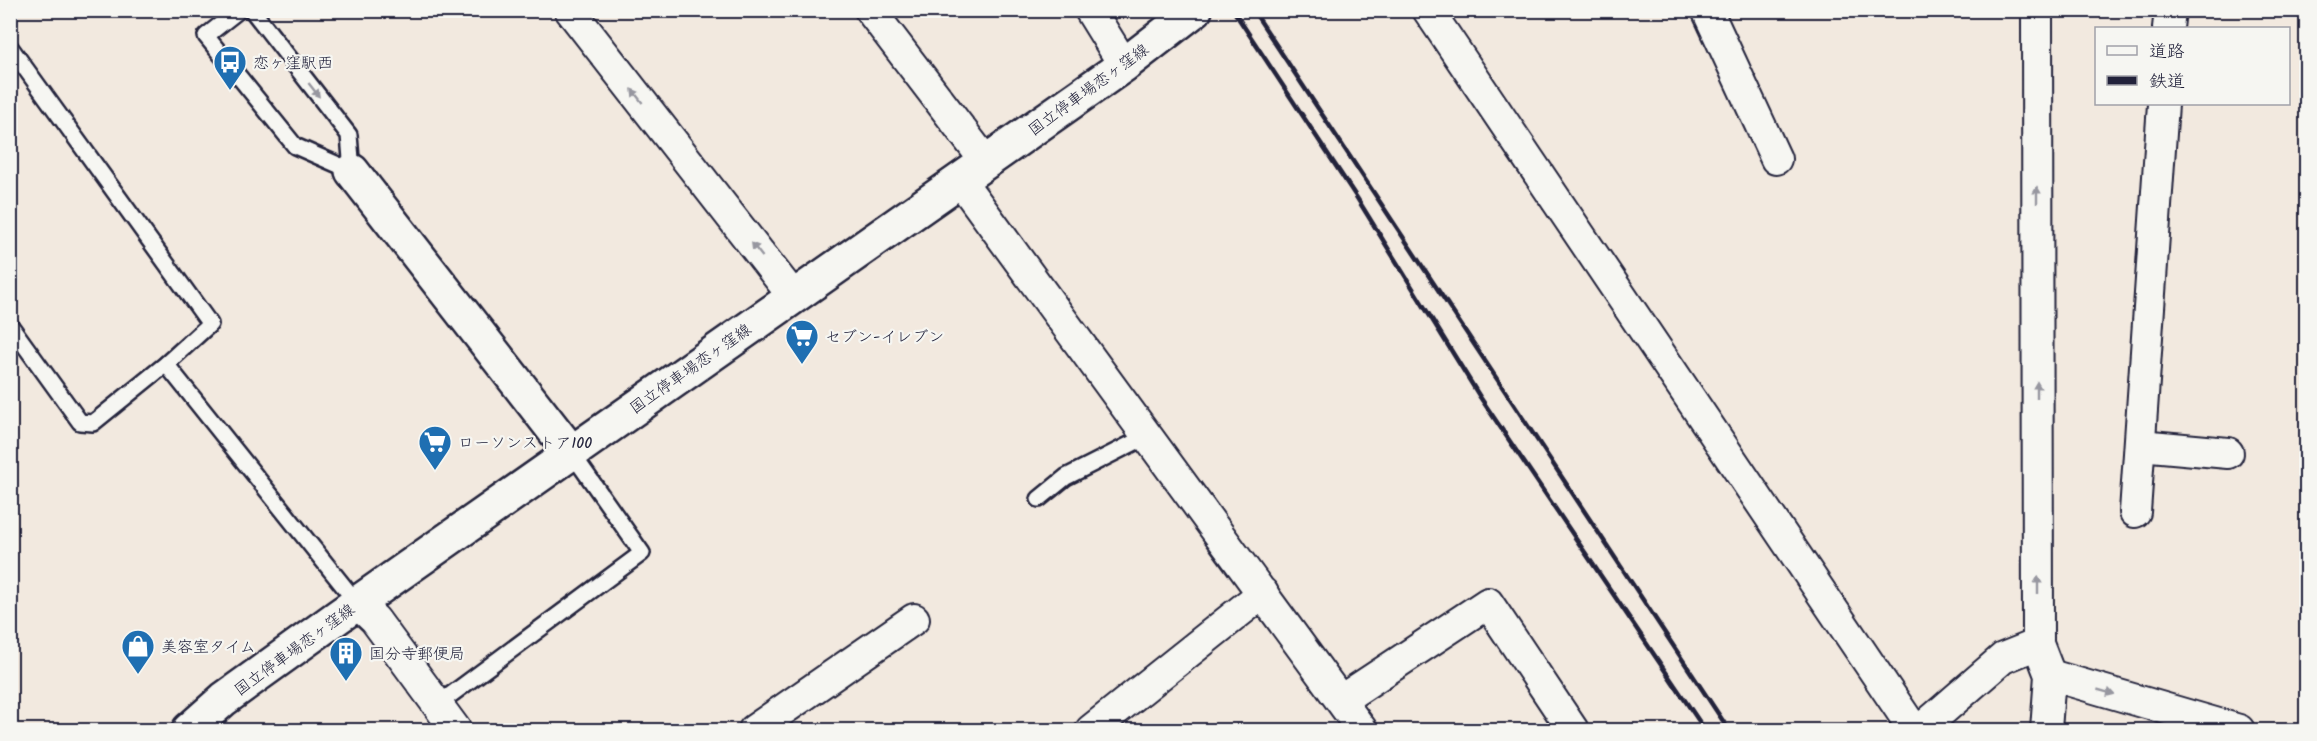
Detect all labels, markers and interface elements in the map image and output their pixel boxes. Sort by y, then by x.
legend [2095,27,2290,105]
street label: 国立停車場恋ヶ窪線 [1023,38,1154,143]
text: 道路 [2149,38,2185,67]
bus stop icon: 恋ヶ窪駅西 [212,44,248,91]
place label: 恋ヶ窪駅西 [253,51,333,76]
text: 鉄道 [2149,68,2185,97]
one-way arrow [308,82,321,98]
one-way arrow [631,88,644,104]
one-way arrow [2032,186,2042,205]
one-way arrow [752,242,764,257]
street label: 国立停車場恋ヶ窪線 [625,318,757,421]
supermarket icon: セブン-イレブン [784,318,820,365]
place label: セブン-イレブン [825,325,944,350]
one-way arrow [2032,381,2042,400]
supermarket icon: ローソンストア100 [417,424,453,471]
place label: ローソンストア100 [458,431,592,456]
one-way arrow [2033,576,2043,595]
street label: 国立停車場恋ヶ窪線 [229,598,360,703]
shop icon: 美容室タイム [120,628,156,675]
place label: 美容室タイム [161,635,256,660]
building icon: 国分寺郵便局 [328,635,364,682]
place label: 国分寺郵便局 [369,642,465,667]
one-way arrow [2097,688,2115,697]

